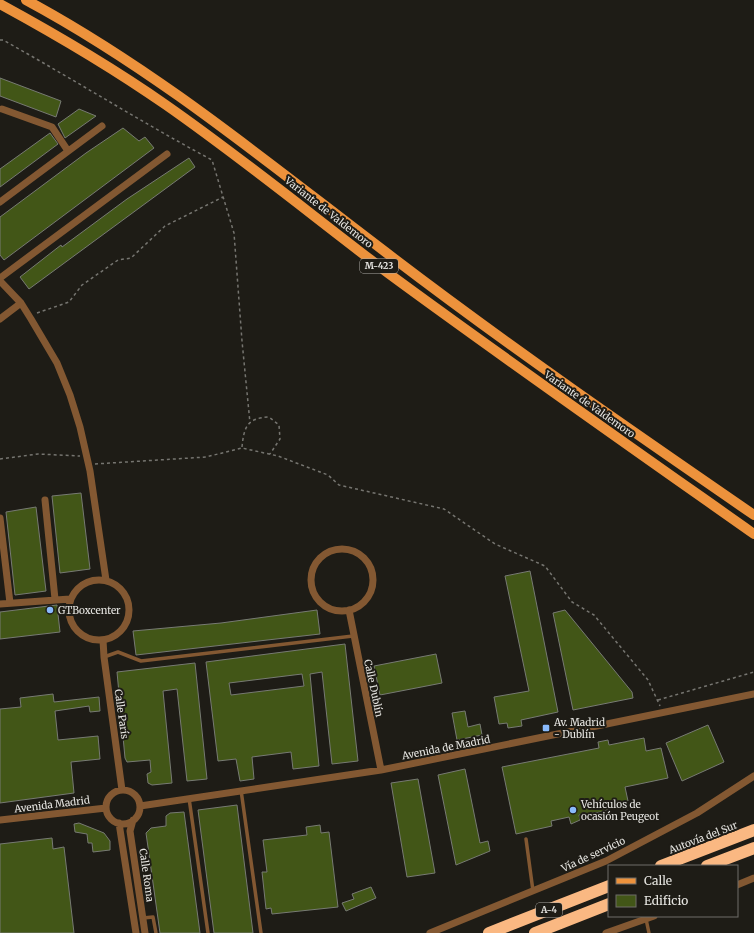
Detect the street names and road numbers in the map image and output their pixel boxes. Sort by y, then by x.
street label: Variante de Valdemoro [281,173,375,251]
road number: M-423 [360,259,398,273]
street label: Variante de Valdemoro [541,368,638,441]
street label: Calle Dublín [361,658,386,718]
street label: Calle París [112,688,131,740]
street label: Avenida de Madrid [400,733,491,763]
street label: Avenida Madrid [13,793,91,816]
street label: Autovía del Sur [666,818,740,857]
street label: Vía de servicio [558,834,627,875]
street label: Calle Roma [136,848,157,903]
road number: A-4 [536,903,562,917]

